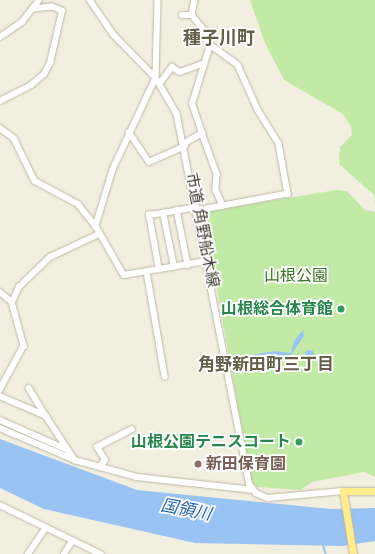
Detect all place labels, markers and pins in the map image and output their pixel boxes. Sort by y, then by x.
place label: 山根総合体育館 [221,299,333,319]
marker: 山根総合体育館 [336,304,346,314]
place label: 山根公園テニスコート [131,432,291,452]
marker: 山根公園テニスコート [294,437,304,447]
place label: 新田保育園 [206,454,286,474]
marker: 新田保育園 [193,459,203,469]

